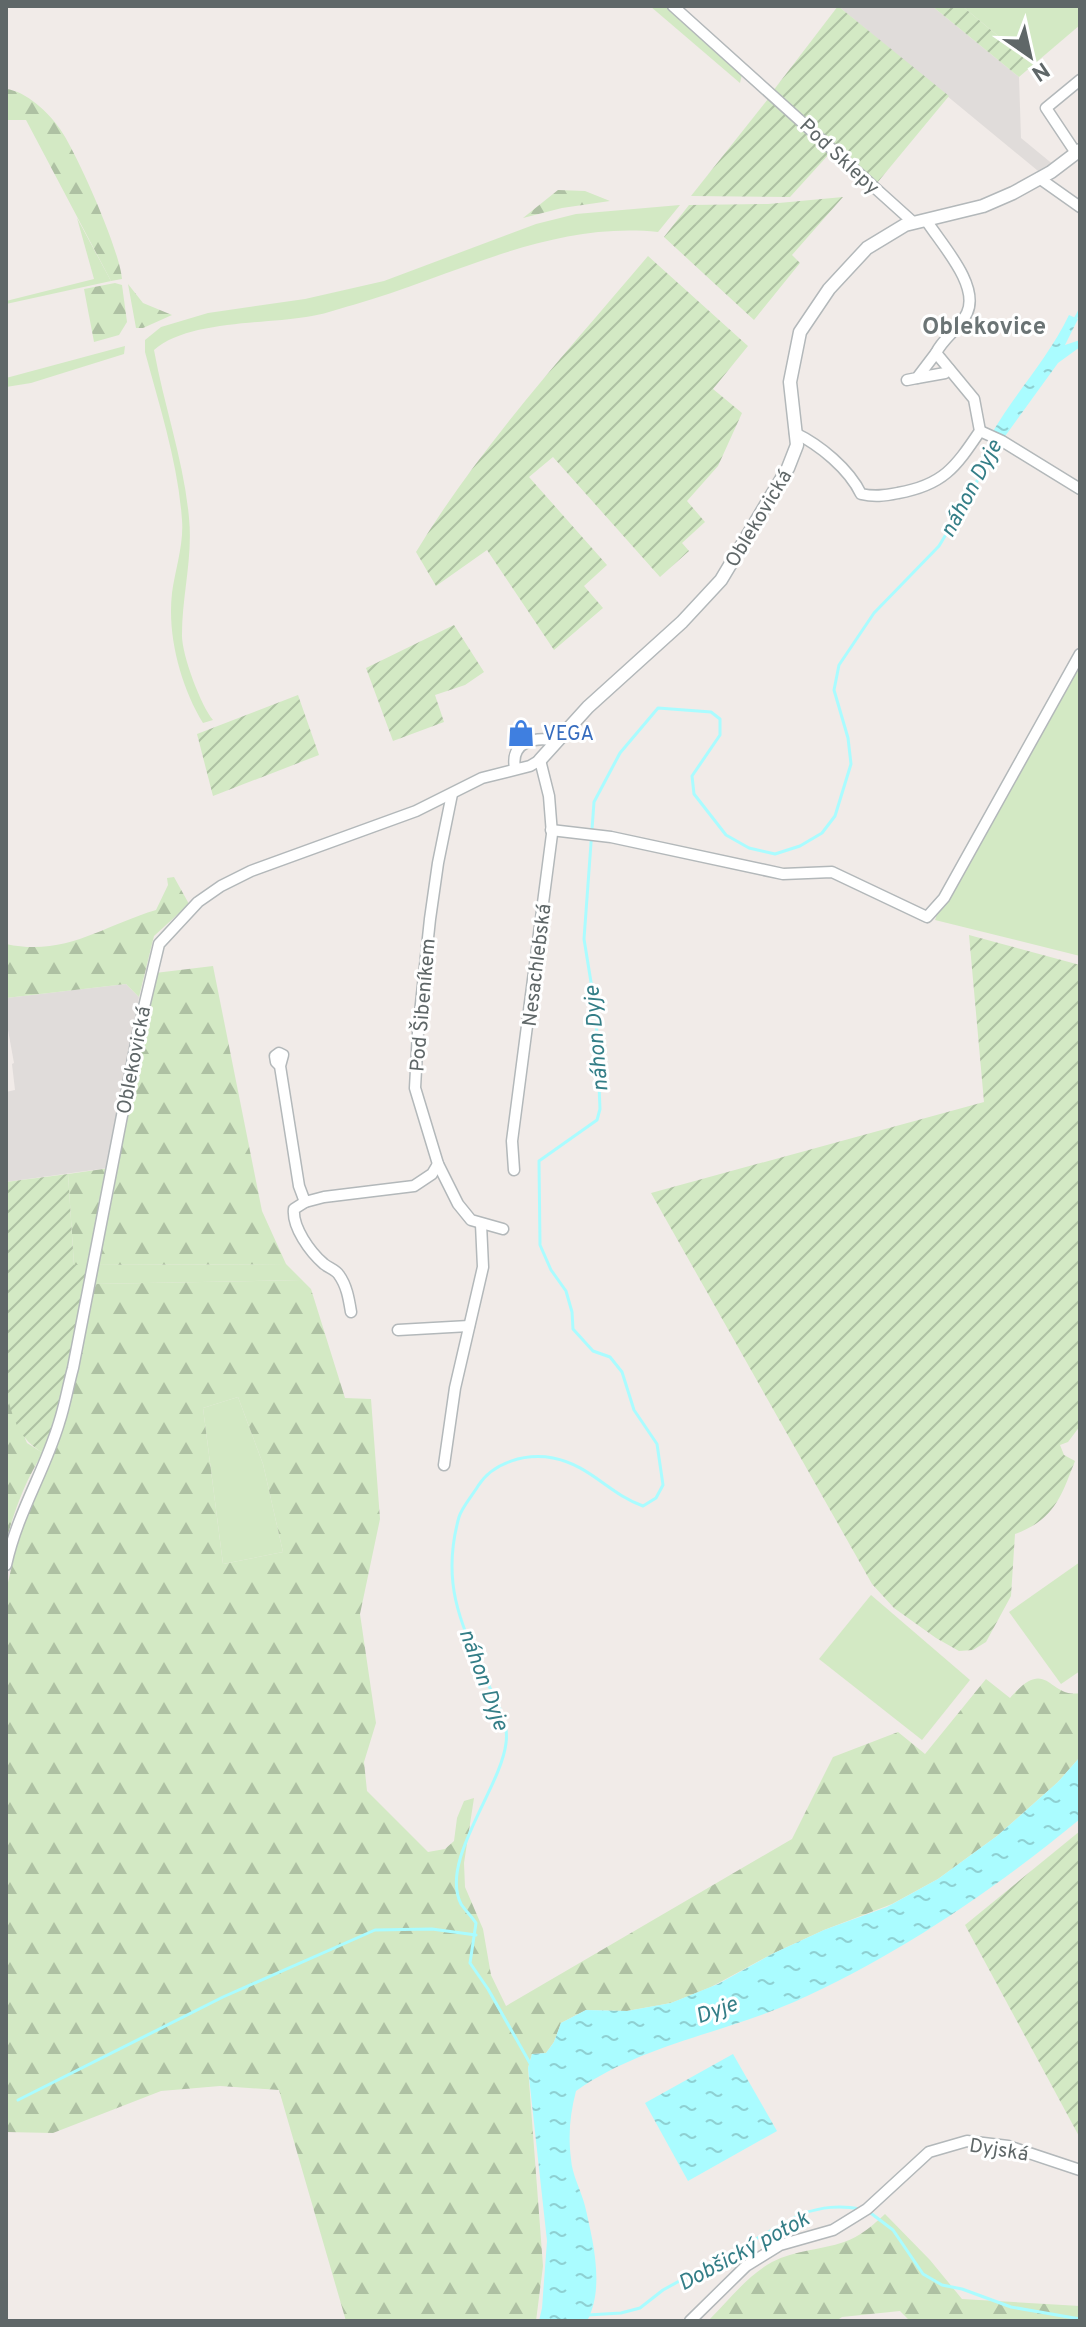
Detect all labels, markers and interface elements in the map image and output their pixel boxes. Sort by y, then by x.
north arrow [990,16,1070,96]
text: N [1026,55,1054,86]
street label: Pod Sklepy [793,114,884,201]
district label: Oblekovice [922,313,1046,343]
water label: náhon Dyje [935,435,1009,542]
street label: Oblekovická [720,465,799,573]
shop icon: VEGA [506,718,536,748]
place label: VEGA [543,722,594,748]
street label: Nesachlebská [518,902,558,1028]
street label: Pod Šibeníkem [403,937,443,1073]
water label: náhon Dyje [579,984,616,1093]
street label: Oblekovická [112,1004,158,1117]
water label: náhon Dyje [452,1625,514,1735]
water label: Dyje [692,1991,742,2031]
street label: Dyjská [967,2133,1030,2168]
water label: Dobšický potok [674,2206,815,2298]

